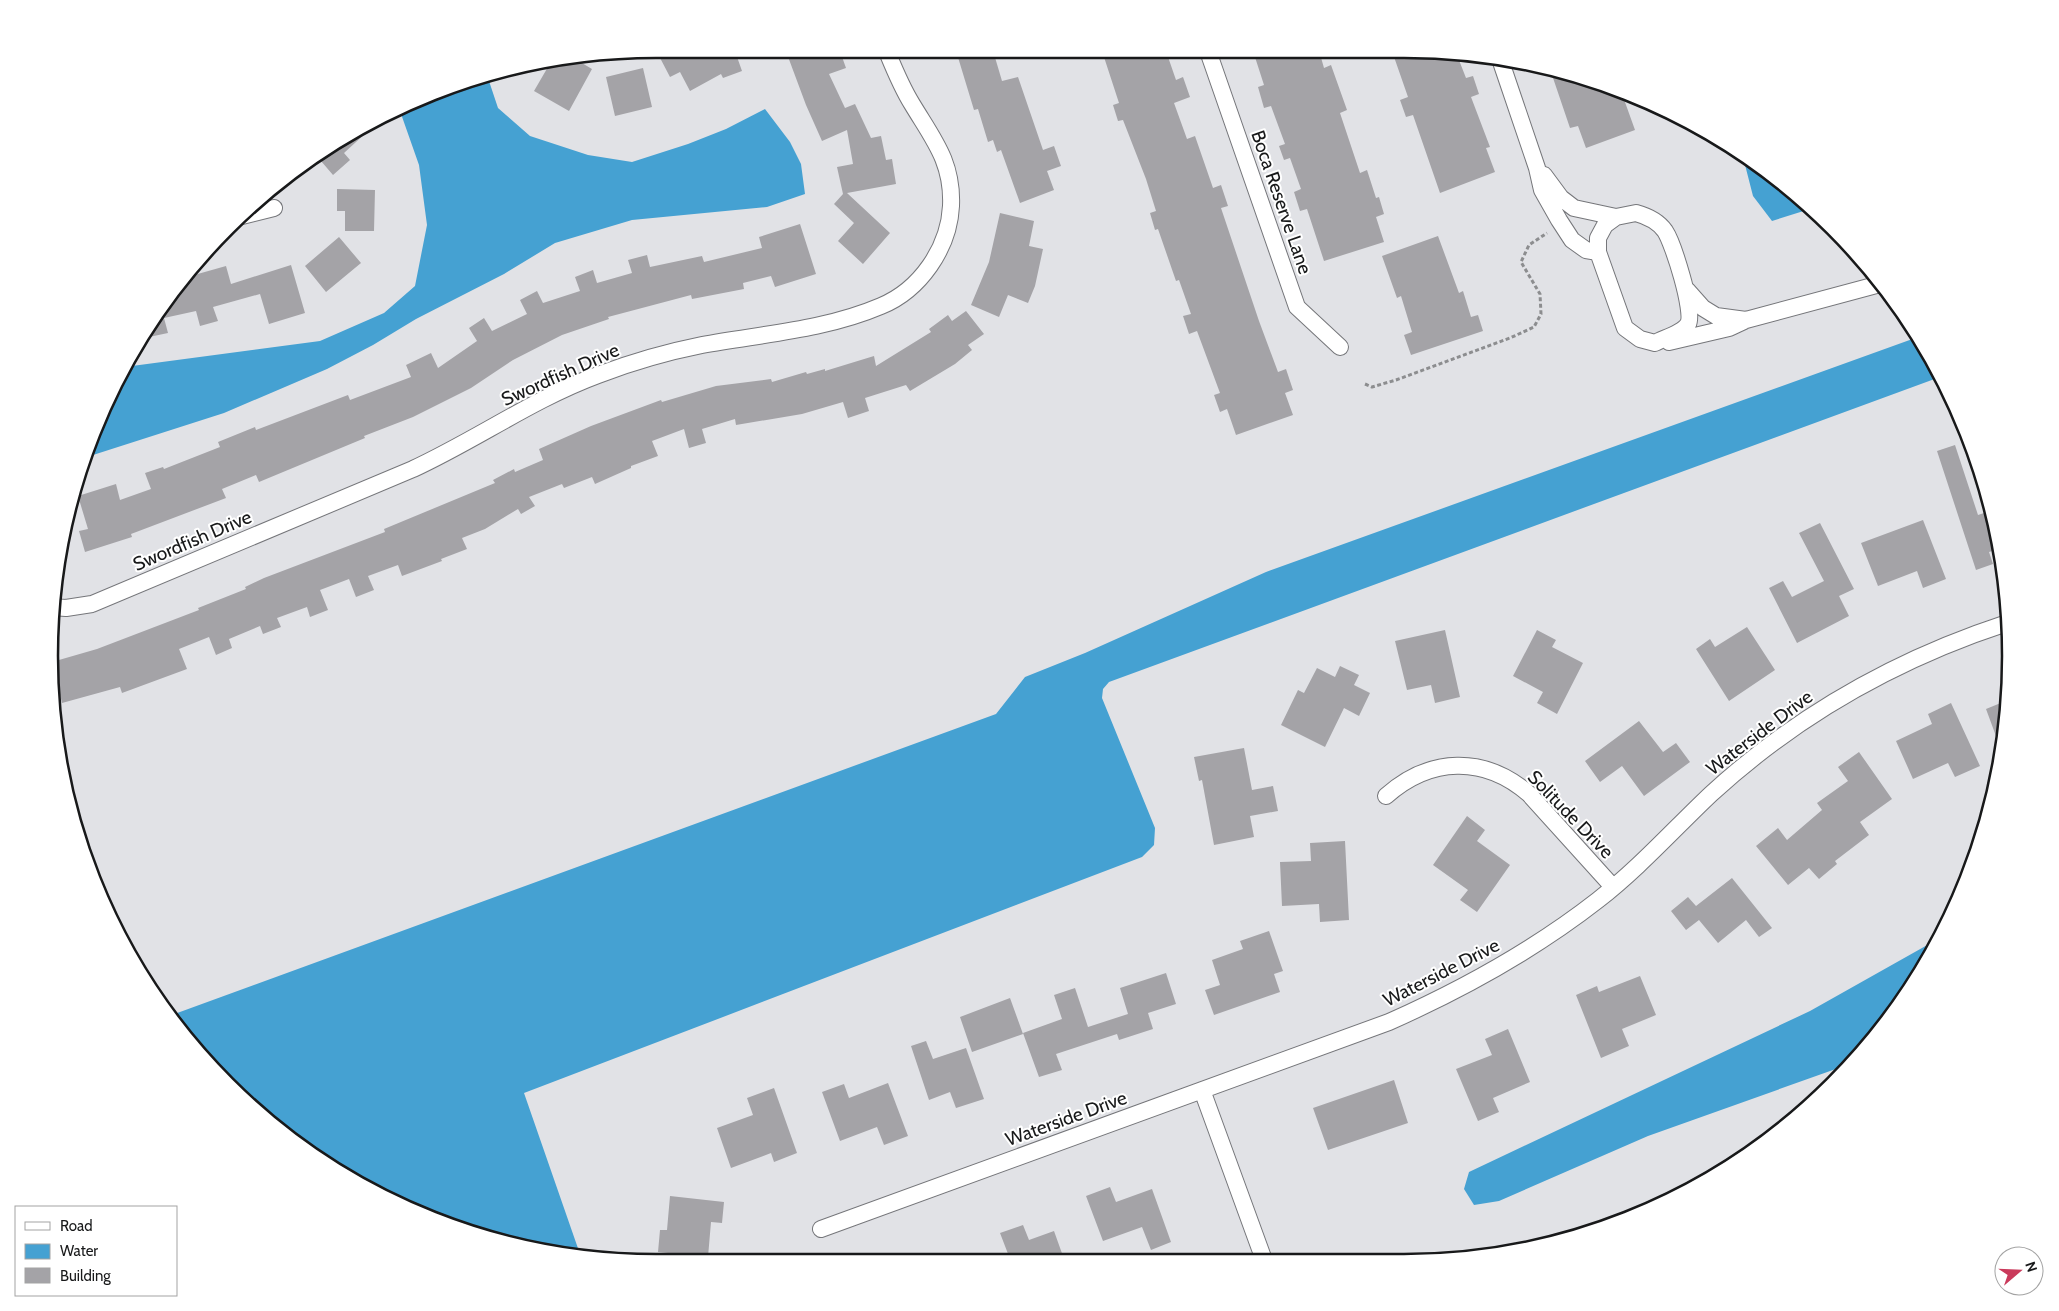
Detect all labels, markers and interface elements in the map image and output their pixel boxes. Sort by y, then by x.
street label: Boca Reserve Lane [1246,127,1317,277]
street label: Swordfish Drive [498,338,623,411]
street label: Swordfish Drive [129,505,255,576]
street label: Waterside Drive [1702,685,1817,780]
street label: Solitude Drive [1523,766,1619,863]
street label: Waterside Drive [1379,933,1503,1012]
street label: Waterside Drive [1002,1086,1130,1151]
legend [15,1206,178,1296]
text: Road [60,1217,93,1235]
text: Water [60,1242,98,1260]
north arrow [1994,1246,2044,1296]
text: N [2021,1259,2041,1274]
text: Building [60,1267,111,1285]

